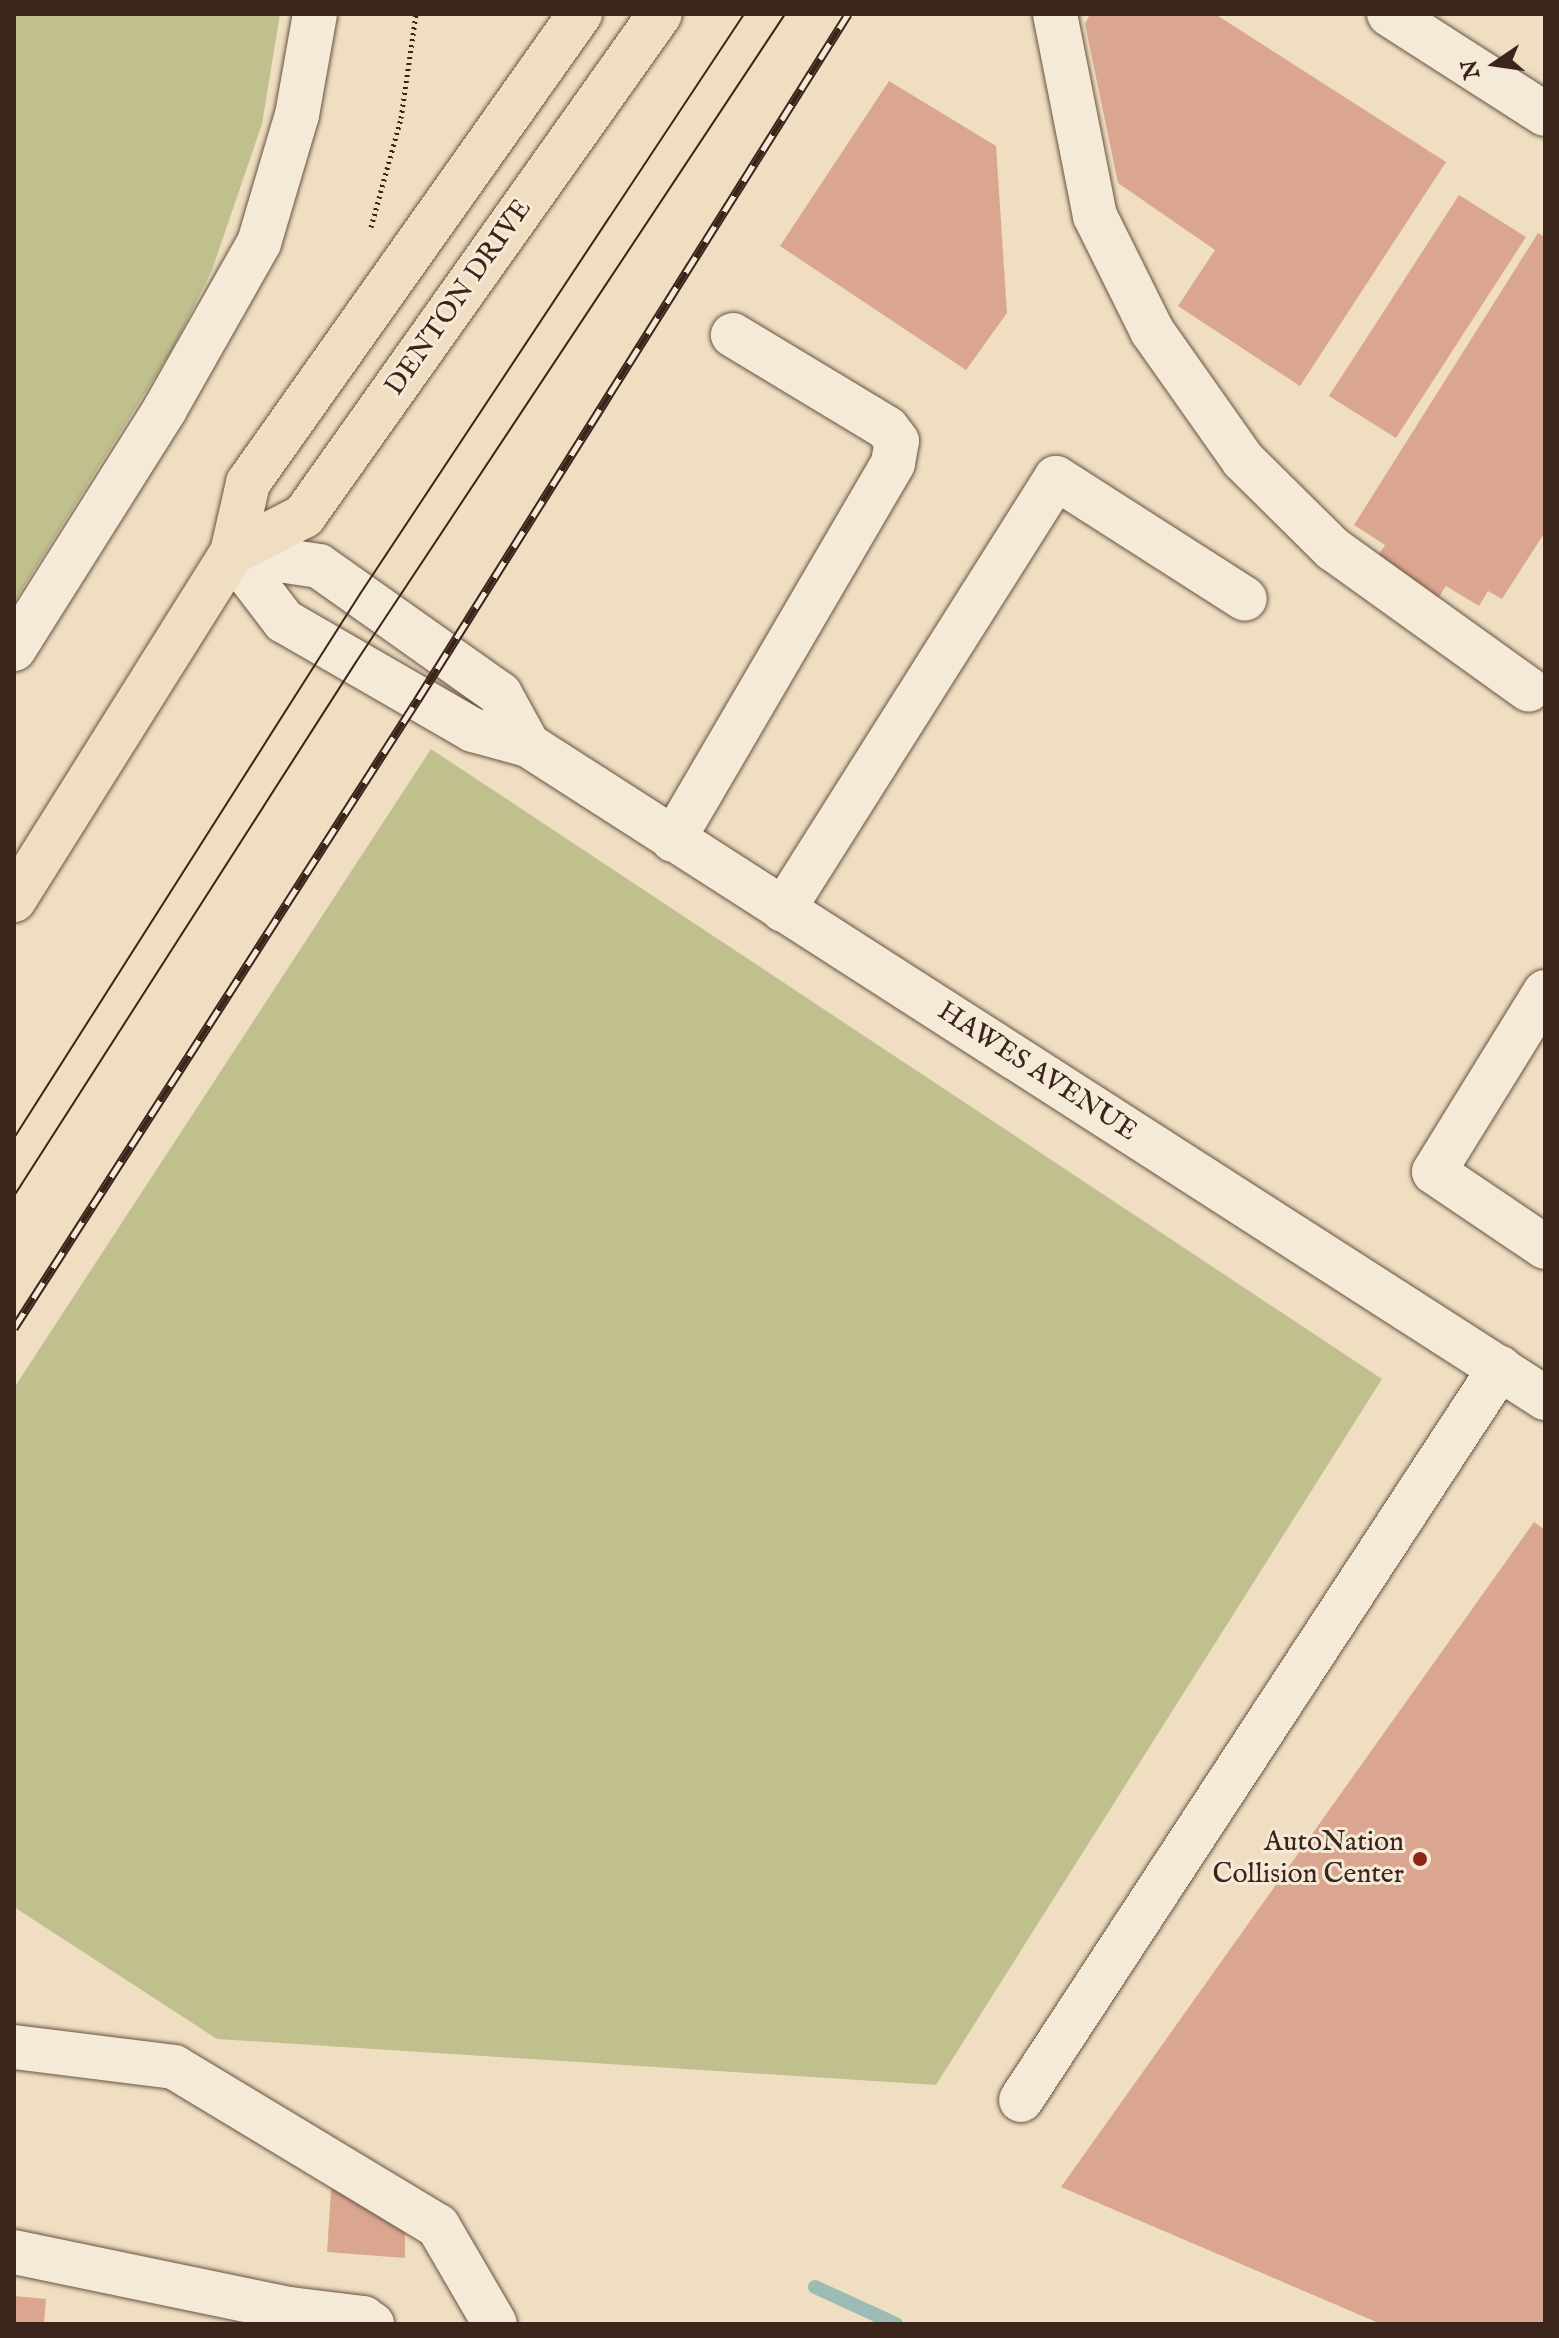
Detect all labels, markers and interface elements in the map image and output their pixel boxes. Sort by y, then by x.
north arrow [1455,24,1535,104]
text: N [1456,57,1487,82]
street label: DENTON DRIVE [379,193,539,403]
street label: HAWES AVENUE [931,995,1143,1149]
place label: AutoNation Collision Center [1213,1826,1404,1892]
marker: AutoNation Collision Center [1411,1850,1429,1868]

